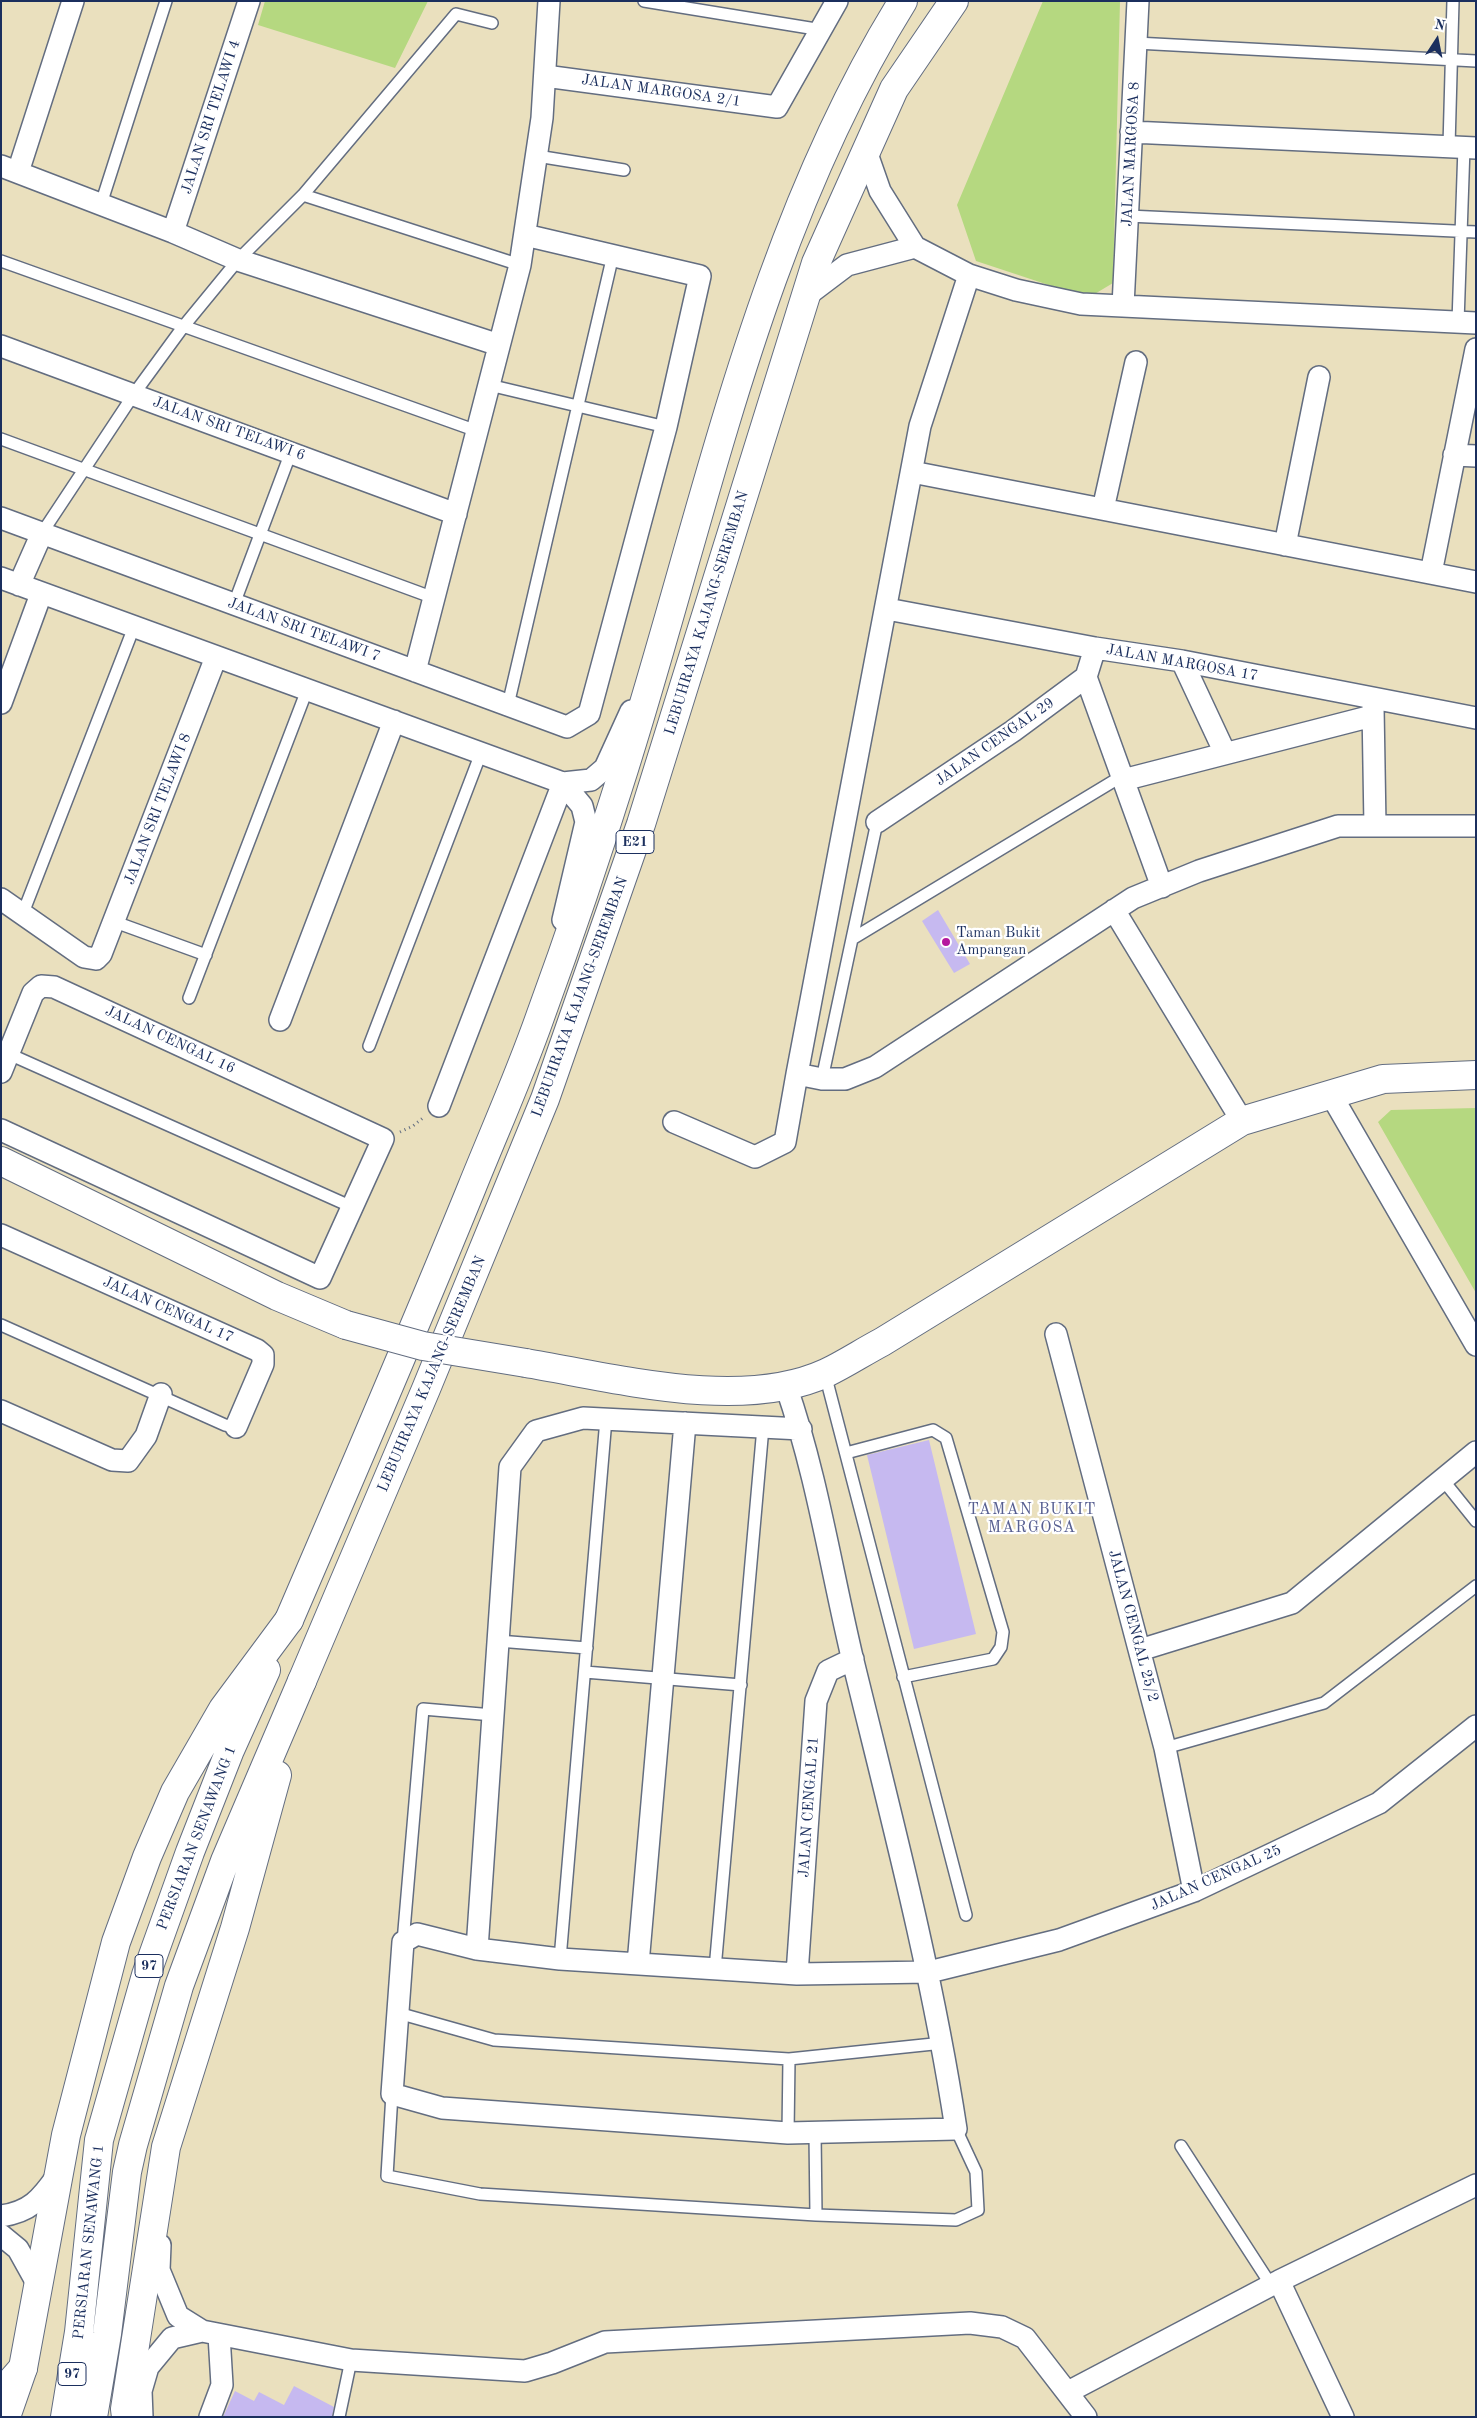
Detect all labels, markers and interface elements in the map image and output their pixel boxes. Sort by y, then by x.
north arrow [1412,15,1462,65]
text: N [1433,17,1446,33]
street label: JALAN SRI TELAWI 4 [178,38,244,196]
street label: JALAN MARGOSA 2/1 [580,71,742,111]
street label: JALAN MARGOSA 8 [1118,81,1144,227]
street label: JALAN SRI TELAWI 6 [150,393,308,465]
street label: LEBUHRAYA KAJANG-SEREMBAN [661,489,753,737]
street label: JALAN SRI TELAWI 7 [225,594,383,666]
street label: JALAN MARGOSA 17 [1105,641,1259,685]
street label: JALAN CENGAL 29 [932,694,1058,790]
street label: JALAN SRI TELAWI 8 [121,731,195,887]
road number: E21 [616,830,654,854]
street label: LEBUHRAYA KAJANG-SEREMBAN [528,874,632,1120]
place label: Taman Bukit Ampangan [956,924,1040,959]
marker: Taman Bukit Ampangan [940,936,952,948]
street label: JALAN CENGAL 16 [102,1002,238,1078]
street label: LEBUHRAYA KAJANG-SEREMBAN [374,1253,490,1495]
street label: JALAN CENGAL 17 [100,1273,236,1347]
district label: TAMAN BUKIT MARGOSA [966,1500,1098,1538]
street label: JALAN CENGAL 25/2 [1104,1548,1162,1704]
street label: JALAN CENGAL 21 [795,1736,823,1878]
street label: PERSIARAN SENAWANG 1 [153,1743,241,1933]
street label: JALAN CENGAL 25 [1148,1841,1284,1915]
road number: 97 [135,1954,163,1978]
street label: PERSIARAN SENAWANG 1 [70,2143,108,2341]
road number: 97 [58,2362,86,2386]

